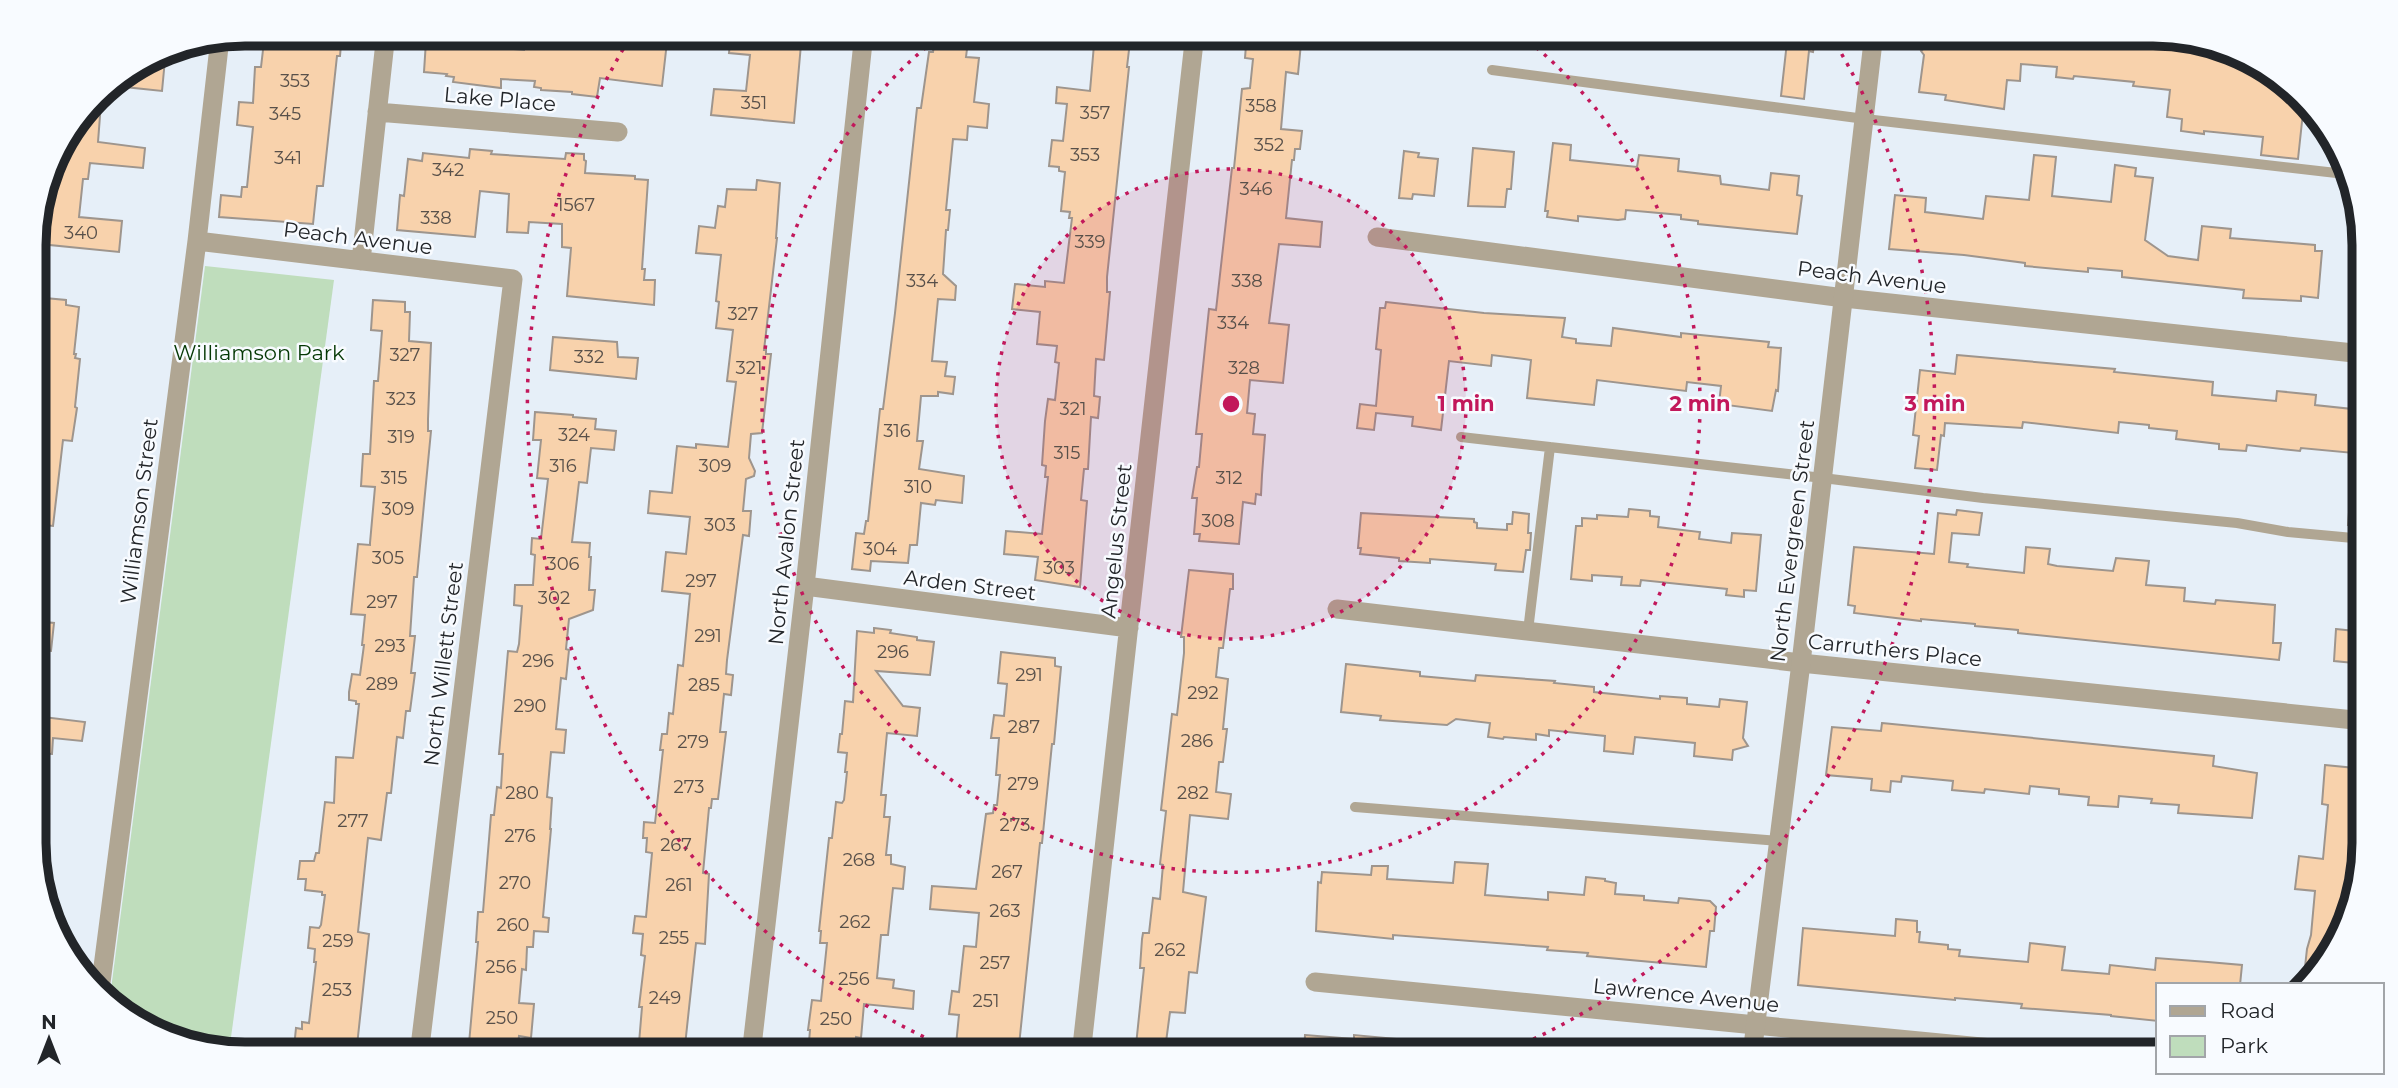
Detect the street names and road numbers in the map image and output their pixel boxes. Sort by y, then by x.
street label: Lake Place [443,82,557,116]
street label: Peach Avenue [282,216,434,260]
street label: Peach Avenue [1796,255,1948,299]
street label: Williamson Street [115,417,163,605]
street label: North Evergreen Street [1765,418,1819,664]
street label: North Avalon Street [763,438,809,646]
street label: Angelus Street [1095,462,1137,620]
street label: North Willett Street [418,560,468,768]
street label: Arden Street [902,564,1038,606]
street label: Carruthers Place [1807,628,1983,672]
street label: Lawrence Avenue [1592,973,1780,1017]

